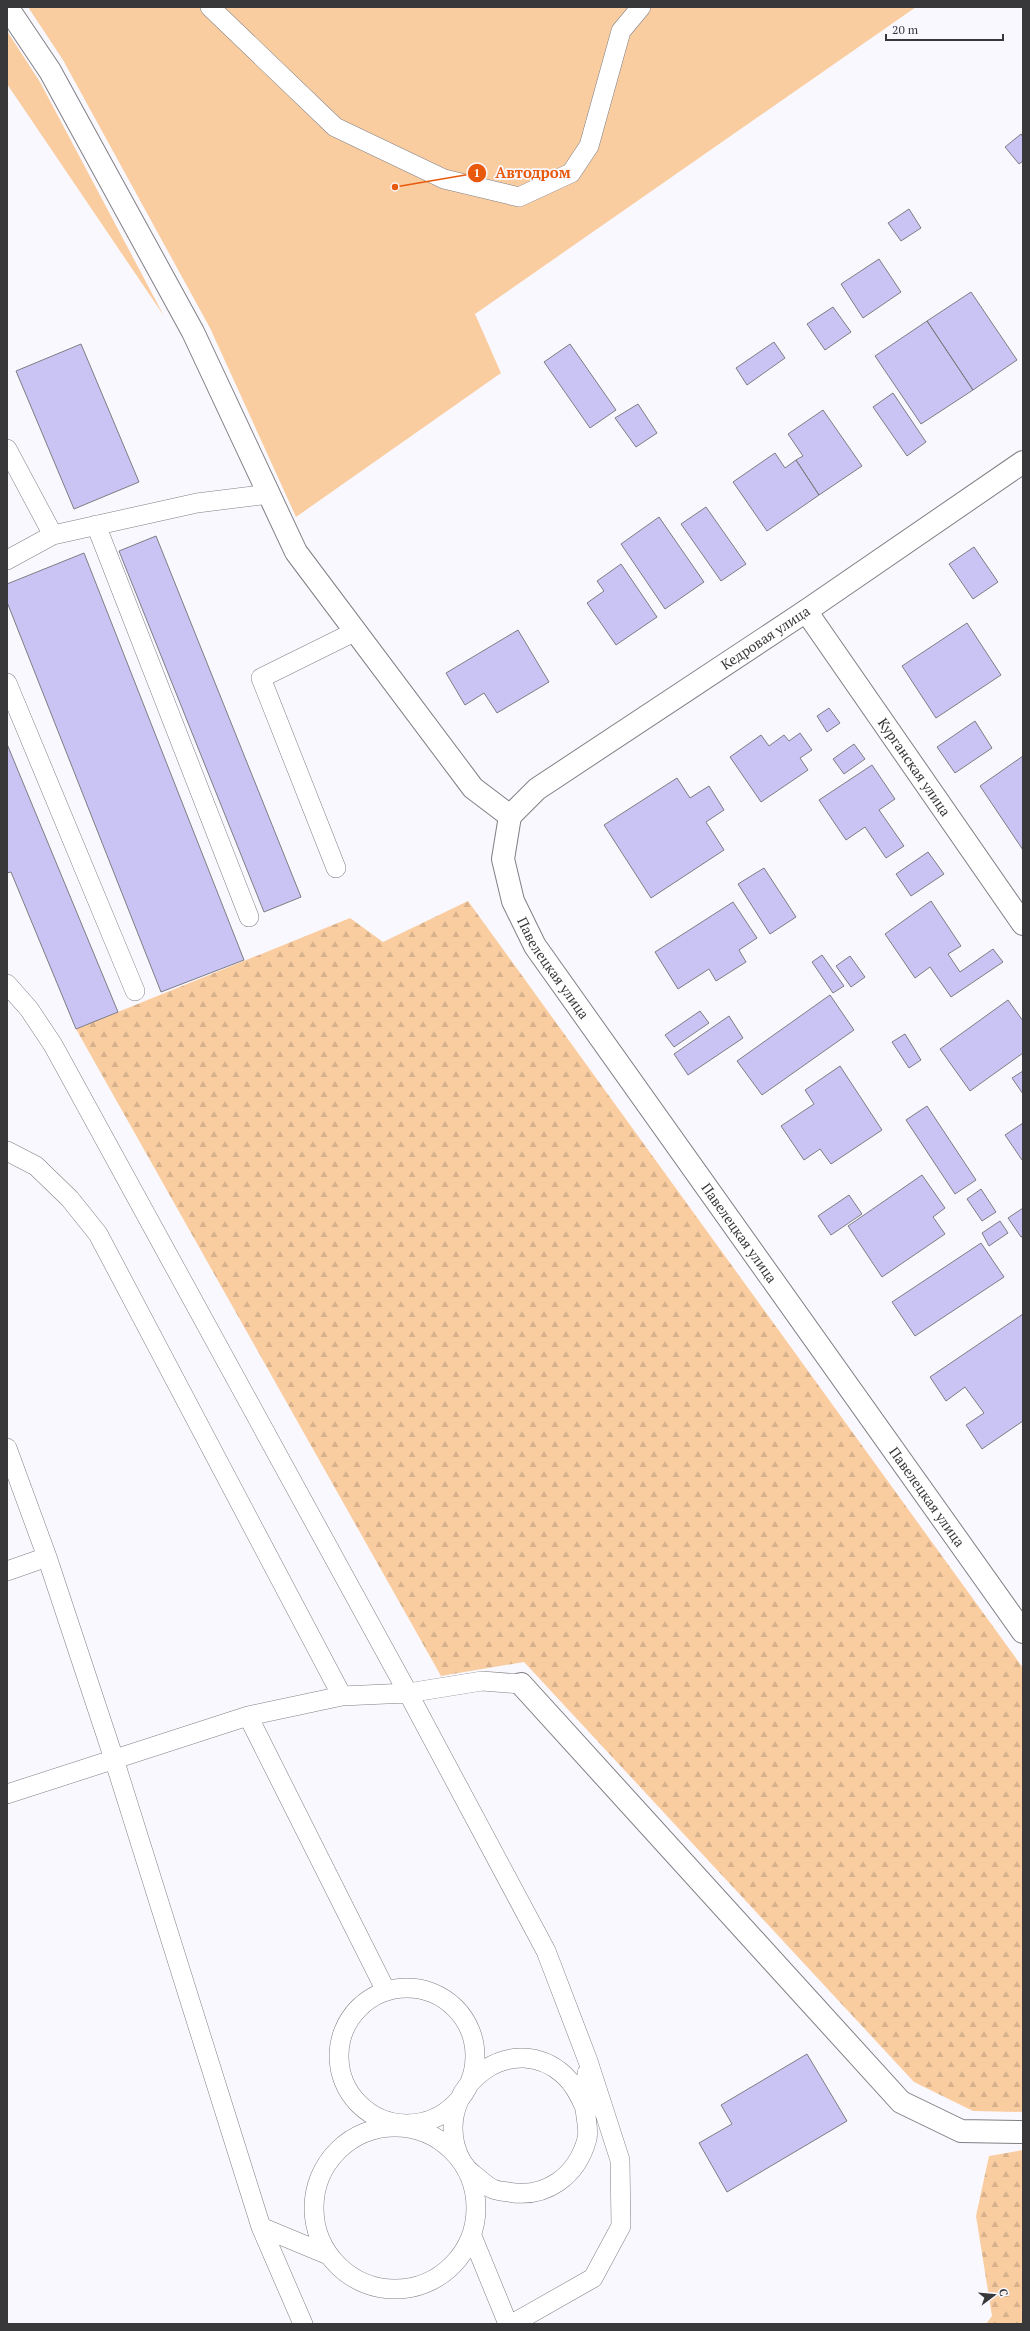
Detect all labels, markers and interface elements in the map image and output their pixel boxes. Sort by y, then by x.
scale bar [886,16,1003,42]
text: 20 m [892,22,919,37]
callout: Автодром [467,159,578,186]
text: Автодром [495,162,571,182]
text: 1 [474,165,480,180]
street label: Кедровая улица [717,601,813,674]
street label: Курганская улица [874,714,955,820]
street label: Павелецкая улица [513,914,594,1023]
street label: Павелецкая улица [697,1179,782,1287]
street label: Павелецкая улица [885,1443,970,1551]
north arrow [974,2275,1014,2315]
text: С [996,2287,1011,2298]

